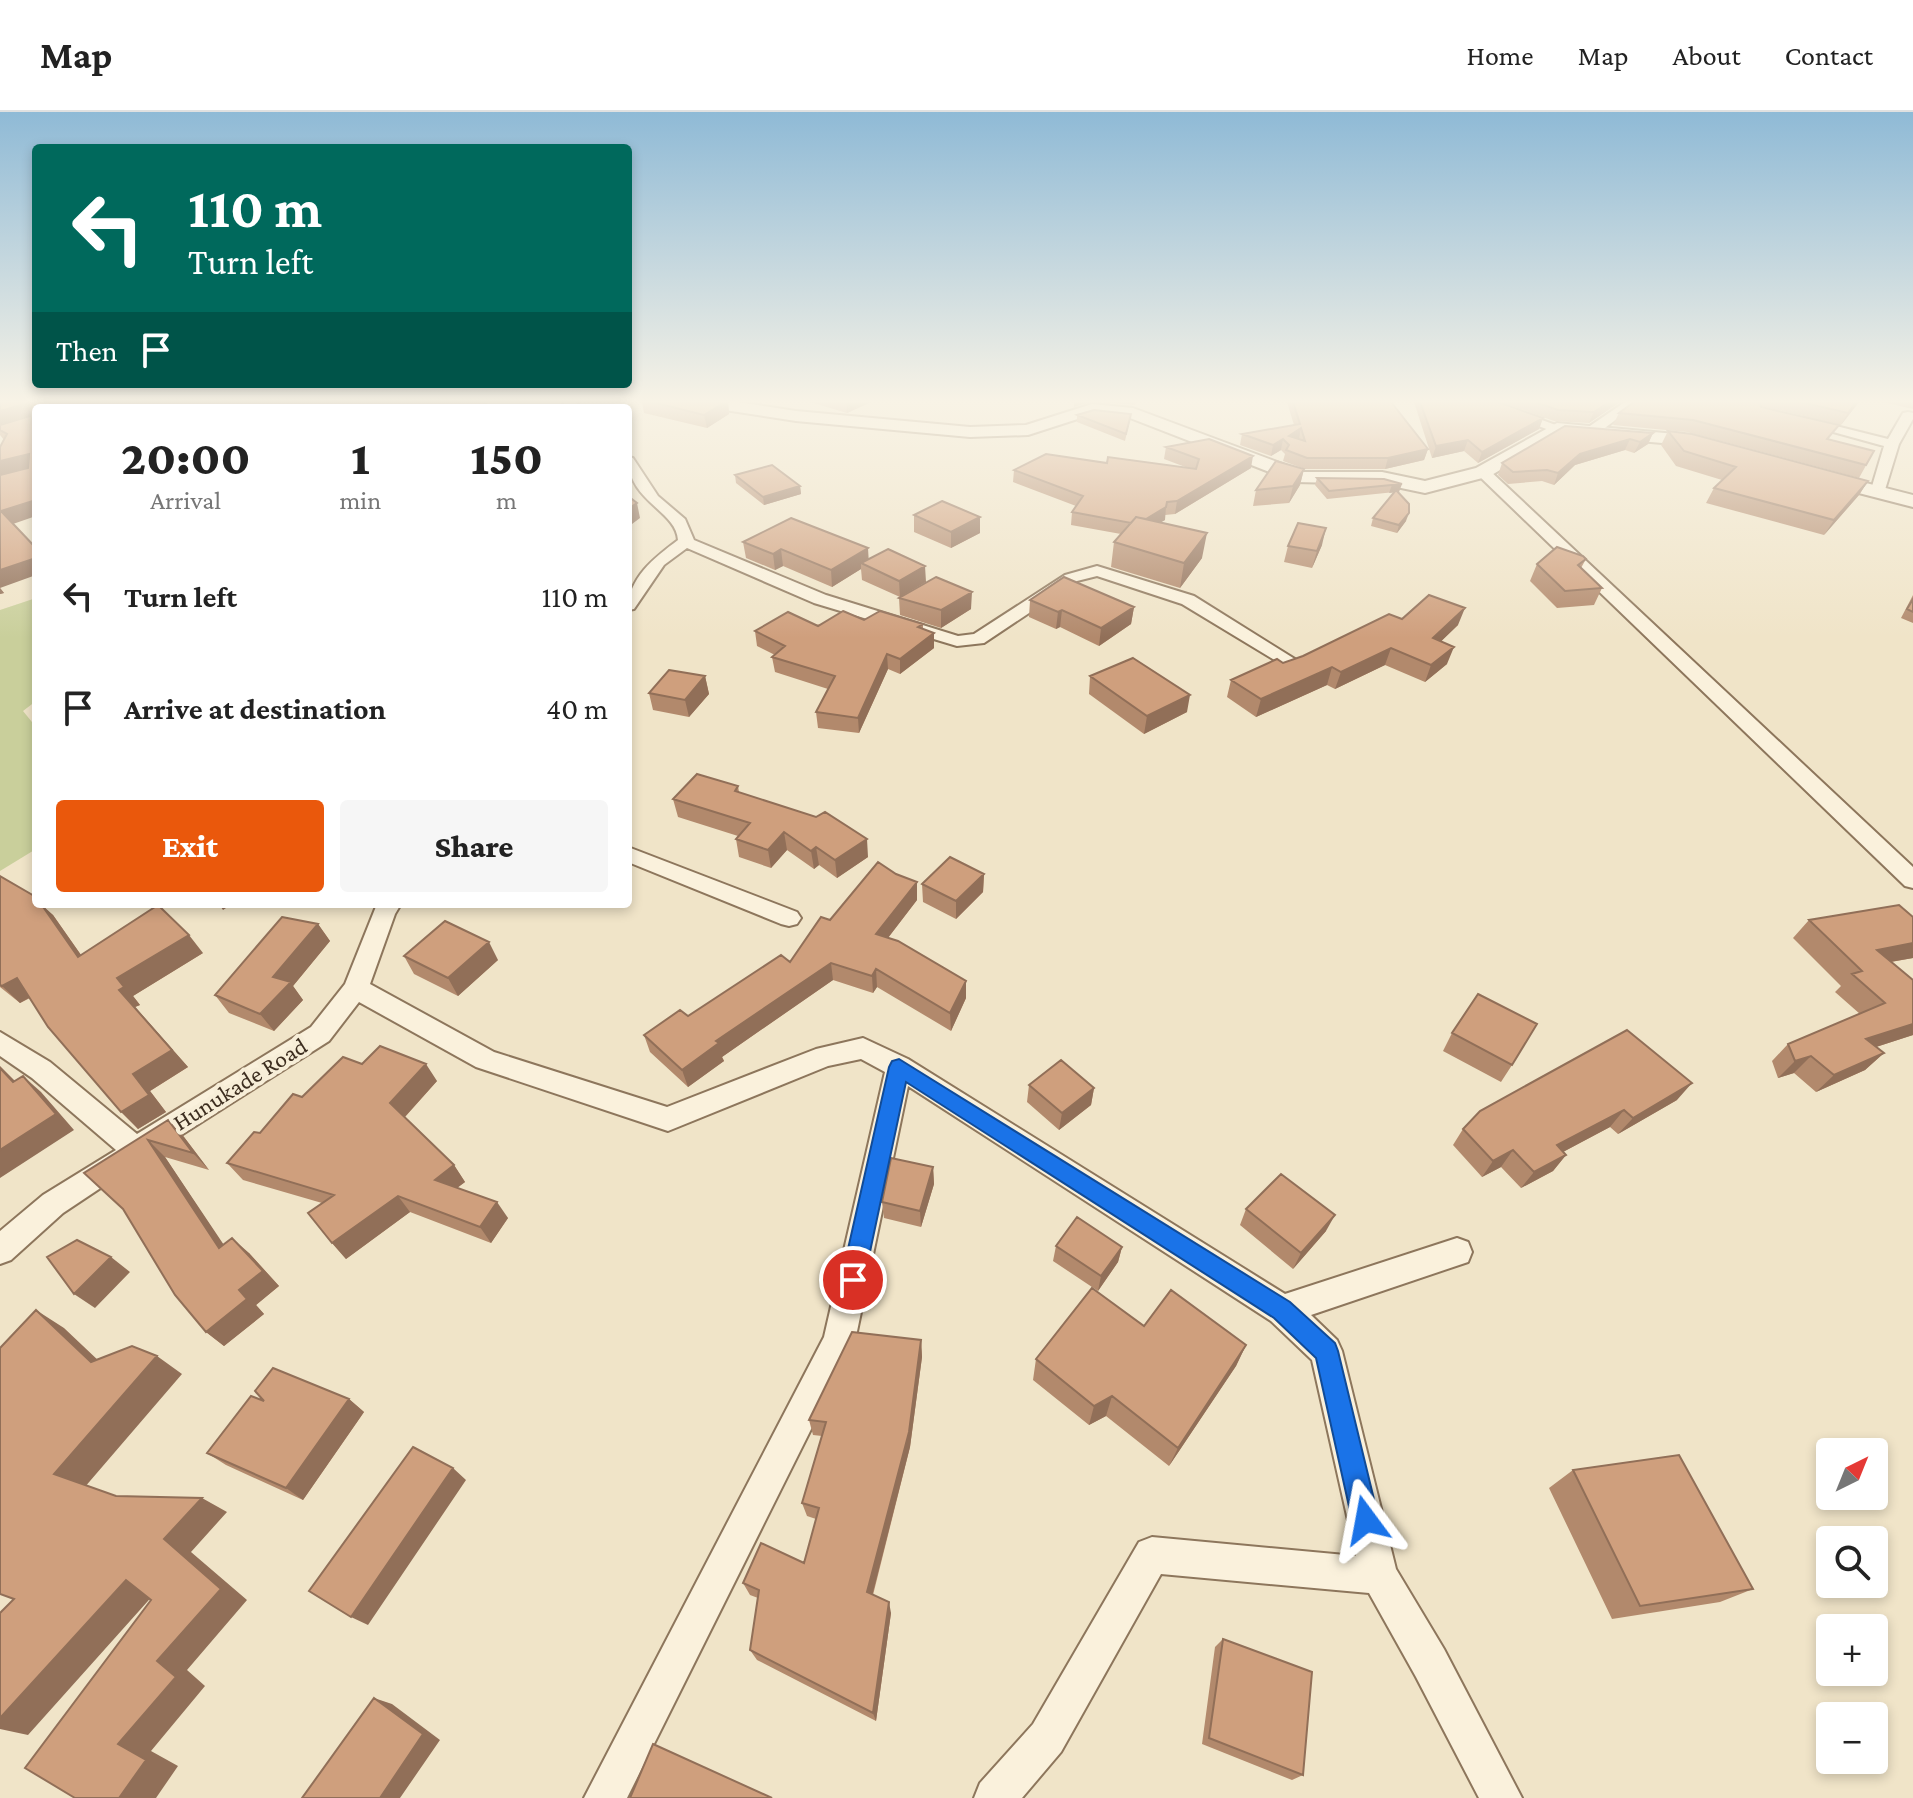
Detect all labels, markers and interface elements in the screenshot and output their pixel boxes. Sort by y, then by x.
text: Map [40,34,113,76]
text: Home [1467,40,1534,71]
text: Map [1578,40,1629,71]
text: About [1673,40,1741,71]
text: Contact [1785,40,1873,71]
icon: left [56,176,160,280]
text: 110 m [188,177,322,239]
text: Turn left [188,242,313,282]
icon: arrive [134,328,178,372]
text: Then [56,334,118,367]
text: 20:00 [121,431,250,484]
text: 1 [351,431,370,484]
text: 150 [470,431,543,484]
text: Arrival [150,486,221,515]
text: min [339,486,381,515]
text: m [496,486,517,515]
icon: left [56,574,100,618]
text: Turn left [124,580,237,613]
text: 110 m [541,580,608,613]
icon: arrive [56,686,100,730]
text: Arrive at destination [124,692,386,725]
text: 40 m [546,692,608,725]
button: Exit [56,800,324,892]
button: Share [340,800,608,892]
street label: Hunukade Road [168,1031,312,1136]
pin [819,1246,887,1314]
icon: arrive [831,1258,875,1302]
north arrow [1816,1438,1888,1510]
map controls [1816,1438,1888,1774]
position arrow [1324,1478,1408,1562]
button: search [1816,1526,1888,1598]
button: + [1816,1614,1888,1686]
button: − [1816,1702,1888,1774]

